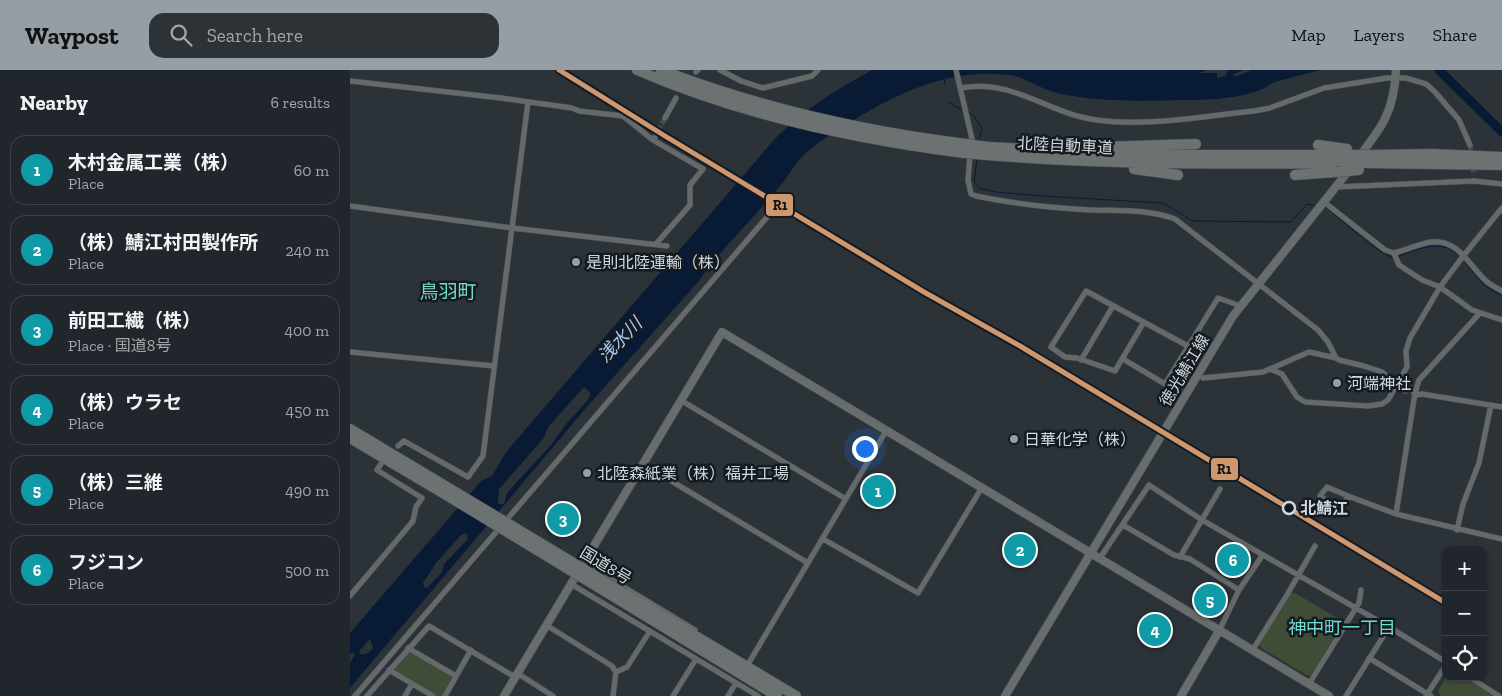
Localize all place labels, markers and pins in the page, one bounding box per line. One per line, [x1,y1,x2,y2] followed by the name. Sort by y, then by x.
[586,253,730,272] place label: 是則北陸運輸（株）
[570,256,582,268] marker: 是則北陸運輸（株）
[1347,374,1411,393] place label: 河端神社
[1331,377,1343,389] marker: 河端神社
[1024,430,1136,449] place label: 日華化学（株）
[1008,433,1020,445] marker: 日華化学（株）
[597,464,789,483] place label: 北陸森紙業（株）福井工場
[581,467,593,479] marker: 北陸森紙業（株）福井工場
[862,472,894,510] pin: 1
[1300,499,1348,518] place label: 北鯖江
[547,500,579,538] pin: 3
[1282,501,1296,515] marker: 北鯖江
[1004,531,1036,569] pin: 2
[1217,541,1249,579] pin: 6
[1194,581,1226,619] pin: 5
[1139,611,1171,649] pin: 4

